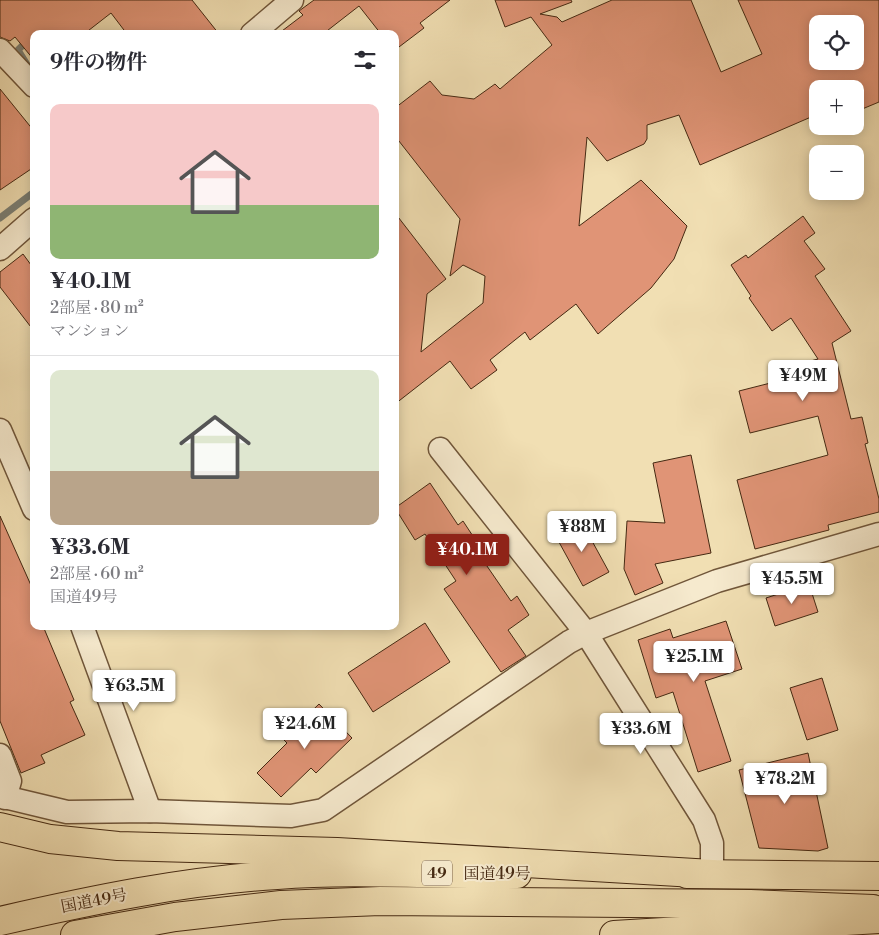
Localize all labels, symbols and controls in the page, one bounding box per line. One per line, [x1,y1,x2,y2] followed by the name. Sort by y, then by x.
[809,15,864,200] map controls
[809,15,864,70] button: locate
[351,46,379,74] icon: filters
[50,50,147,76] text: 9件の物件
[809,80,864,135] button: +
[170,137,260,227] icon: home
[809,145,864,200] button: −
[50,269,131,295] text: ¥40.1M
[50,298,144,318] text: 2部屋 · 80 m²
[50,321,129,341] text: マンション
[773,360,833,402] pin: ¥49M
[779,366,827,386] text: ¥49M
[170,402,260,492] icon: home
[552,510,612,553] pin: ¥88M
[558,517,606,537] text: ¥88M
[426,534,508,576] pin: ¥40.1M
[50,535,130,561] text: ¥33.6M
[436,540,498,560] text: ¥40.1M
[751,562,833,605] pin: ¥45.5M
[50,564,144,584] text: 2部屋 · 60 m²
[761,569,823,589] text: ¥45.5M
[50,587,117,607] text: 国道49号
[653,640,735,683] pin: ¥25.1M
[664,647,724,667] text: ¥25.1M
[93,670,175,712] pin: ¥63.5M
[103,676,165,696] text: ¥63.5M
[264,708,346,750] pin: ¥24.6M
[600,712,682,755] pin: ¥33.6M
[274,714,336,734] text: ¥24.6M
[611,719,671,739] text: ¥33.6M
[744,762,826,805] pin: ¥78.2M
[755,769,815,789] text: ¥78.2M
[422,860,452,886] road number: 49
[463,864,531,884] street label: 国道49号
[59,885,129,917] street label: 国道49号

